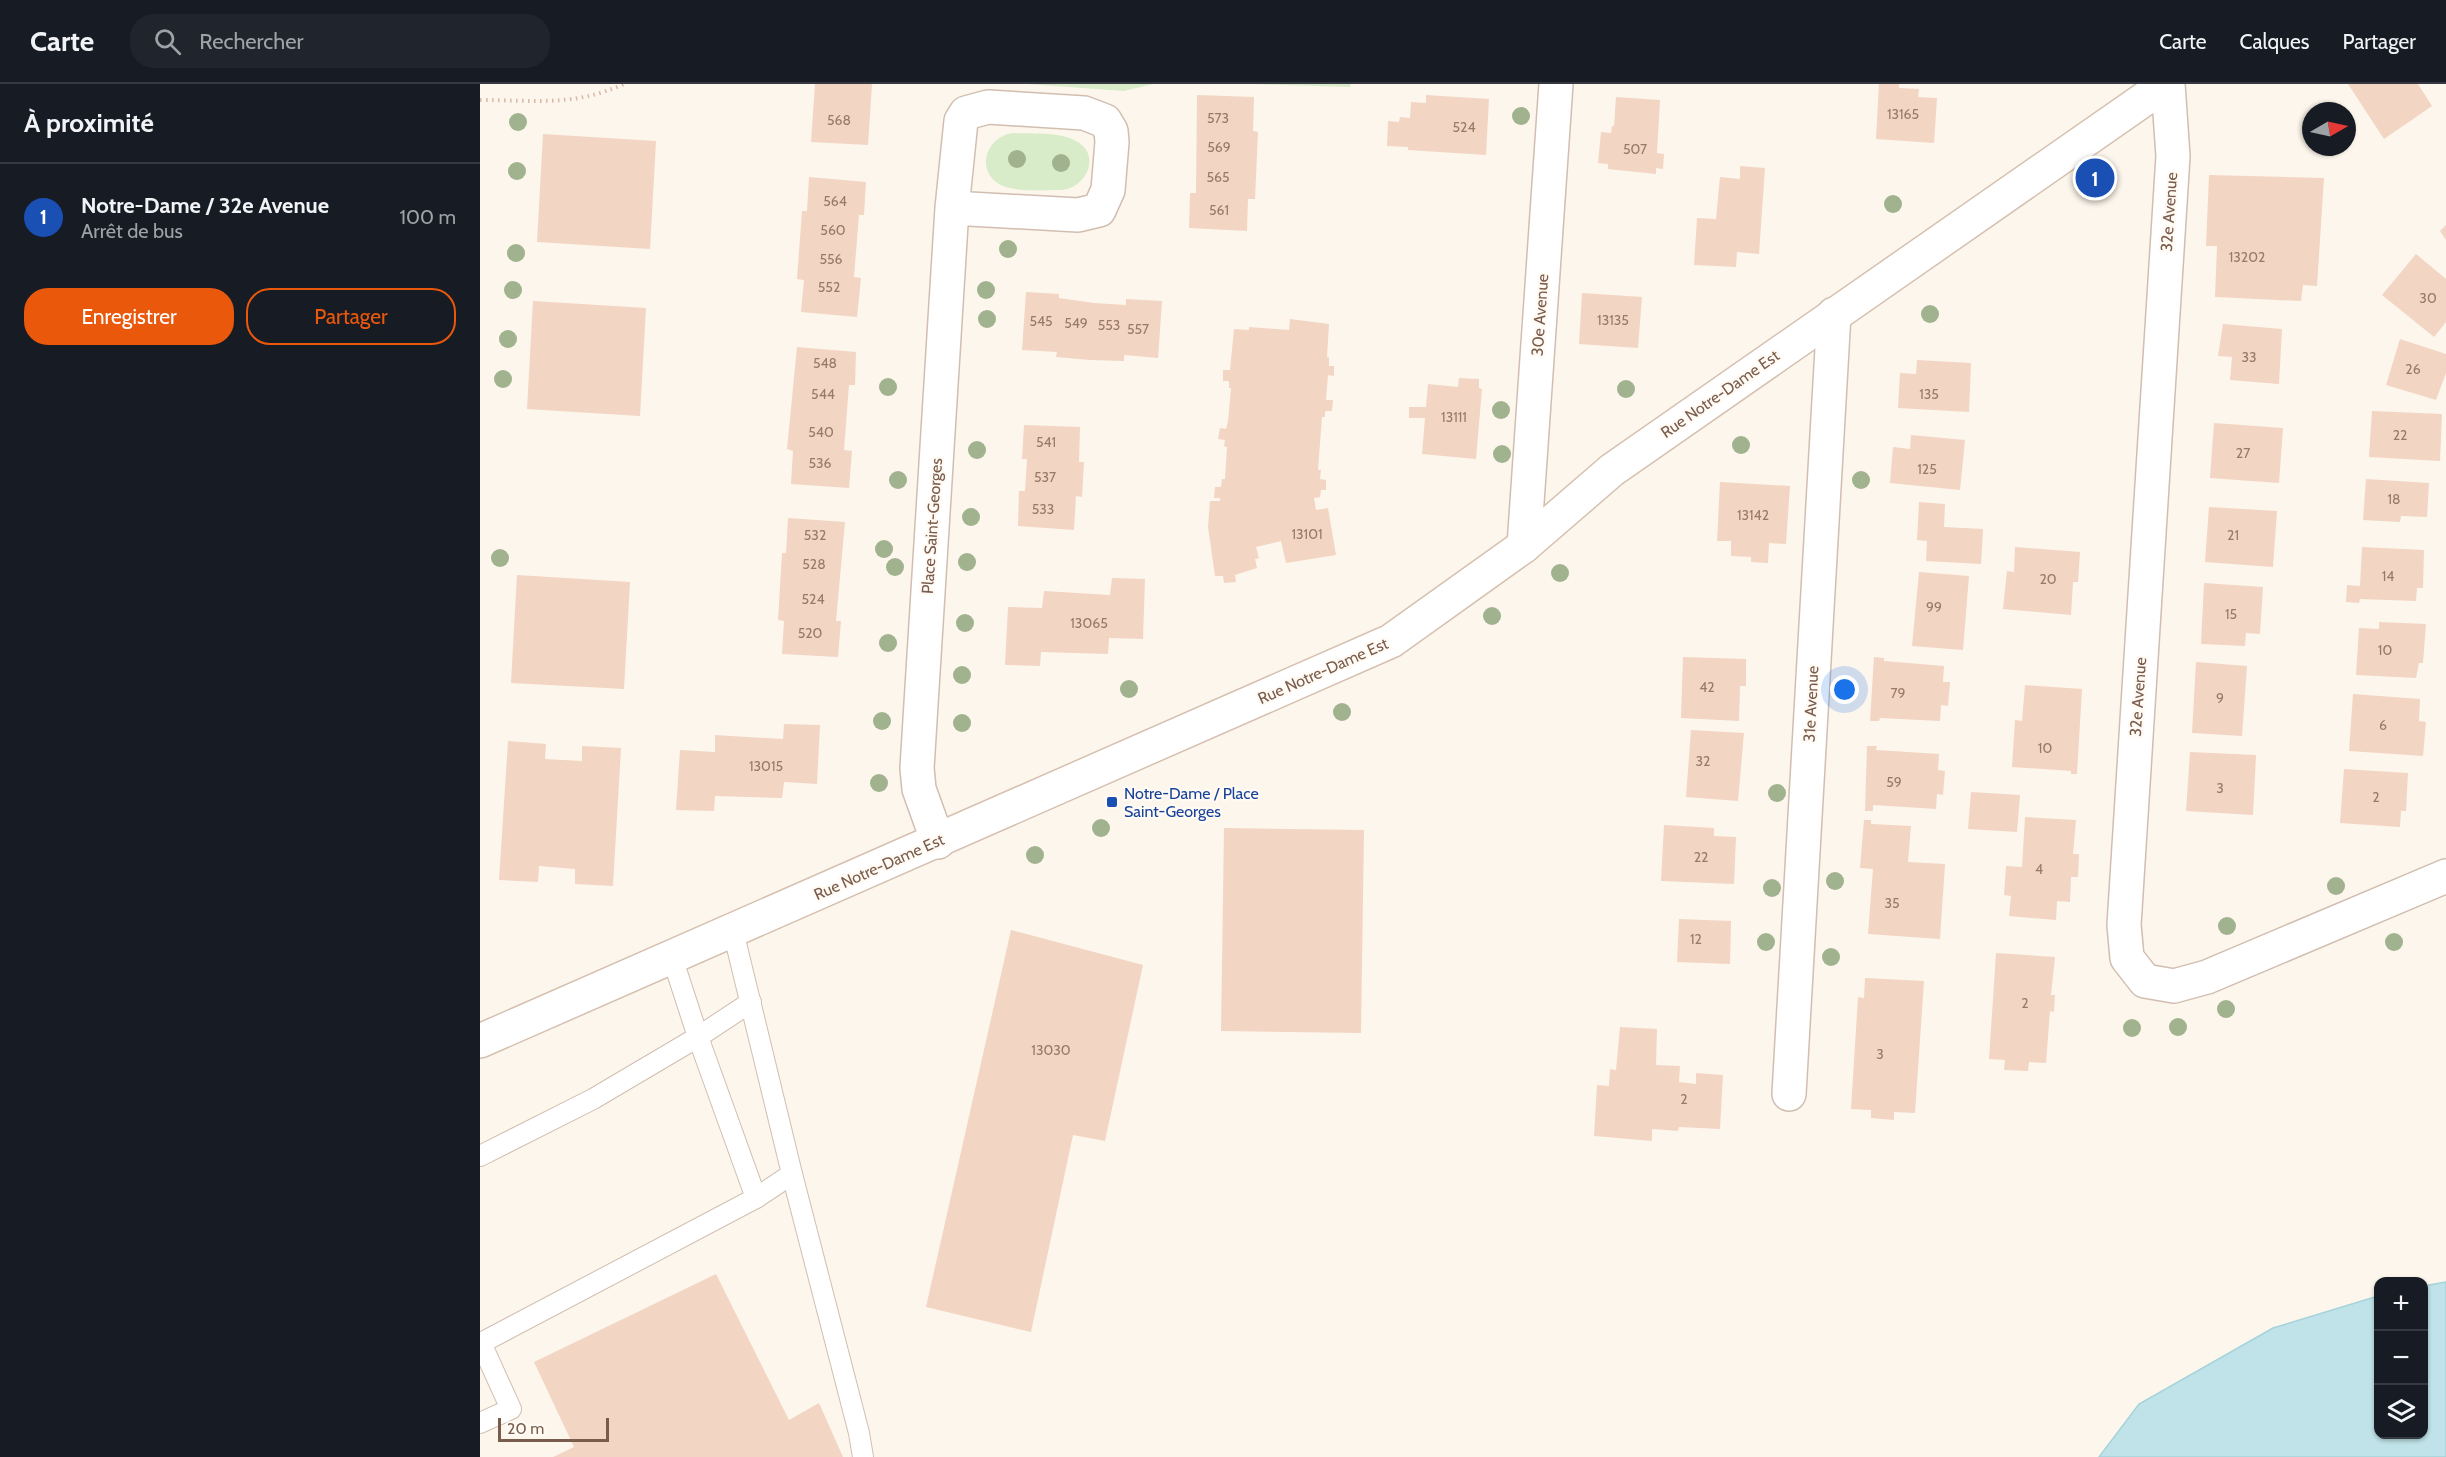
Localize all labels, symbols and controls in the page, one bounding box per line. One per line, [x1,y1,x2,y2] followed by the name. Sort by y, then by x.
[130,14,550,68] search box
[30,24,94,58] text: Carte
[151,25,184,58] icon: search
[199,28,303,55] text: Rechercher
[2159,29,2207,54] text: Carte
[2240,29,2310,54] text: Calques
[2343,29,2416,54] text: Partager
[2302,102,2356,156] north arrow
[1887,105,1919,123] house number: 13165
[24,107,154,139] text: À proximité
[1207,109,1229,127] house number: 573
[827,111,851,129] house number: 568
[1452,118,1476,136] house number: 524
[1207,138,1231,156] house number: 569
[1623,140,1647,158] house number: 507
[2076,156,2114,200] pin: 1
[1206,168,1230,186] house number: 565
[2157,172,2181,252] street label: 32e Avenue
[81,192,329,219] text: Notre-Dame / 32e Avenue
[823,192,847,210] house number: 564
[1209,201,1229,219] house number: 561
[40,205,47,229] text: 1
[400,205,456,229] text: 100 m
[81,219,183,243] text: Arrêt de bus
[820,221,846,239] house number: 560
[2229,248,2265,266] house number: 13202
[819,250,843,268] house number: 556
[1528,273,1552,357] street label: 30e Avenue
[818,278,840,296] house number: 552
[24,288,234,345] button: Enregistrer
[246,288,456,345] button: Partager
[2419,289,2437,307] house number: 30
[1597,311,1629,329] house number: 13135
[1029,312,1053,330] house number: 545
[1064,314,1088,332] house number: 549
[1098,316,1120,334] house number: 553
[1127,320,1149,338] house number: 557
[1657,346,1783,442] street label: Rue Notre-Dame Est
[2241,348,2257,366] house number: 33
[813,354,837,372] house number: 548
[2405,360,2421,378] house number: 26
[811,385,835,403] house number: 544
[1919,385,1939,403] house number: 135
[1441,408,1467,426] house number: 13111
[808,423,834,441] house number: 540
[2393,426,2407,444] house number: 22
[1036,433,1056,451] house number: 541
[2236,444,2250,462] house number: 27
[808,454,832,472] house number: 536
[918,457,946,595] street label: Place Saint-Georges
[1917,460,1937,478] house number: 125
[1034,468,1056,486] house number: 537
[2387,490,2401,508] house number: 18
[1032,500,1054,518] house number: 533
[1737,506,1769,524] house number: 13142
[1291,525,1323,543] house number: 13101
[804,526,826,544] house number: 532
[2227,526,2239,544] house number: 21
[802,555,826,573] house number: 528
[2382,567,2394,585] house number: 14
[2039,570,2057,588] house number: 20
[801,590,825,608] house number: 524
[1926,598,1942,616] house number: 99
[2225,605,2237,623] house number: 15
[1070,614,1108,632] house number: 13065
[798,624,823,642] house number: 520
[1255,634,1392,708] street label: Rue Notre-Dame Est
[2378,641,2392,659] house number: 10
[2126,657,2150,737] street label: 32e Avenue
[1800,665,1822,743] street label: 31e Avenue
[1830,675,1859,704] your location
[1699,678,1715,696] house number: 42
[1891,684,1906,702] house number: 79
[2216,689,2224,707] house number: 9
[2379,716,2387,734] house number: 6
[2038,739,2052,757] house number: 10
[1696,752,1710,770] house number: 32
[749,757,783,775] house number: 13015
[1886,773,1902,791] house number: 59
[2216,779,2224,797] house number: 3
[1124,784,1259,821] place label: Notre-Dame / Place Saint-Georges
[2372,788,2380,806] house number: 2
[1105,795,1119,809] marker: Notre-Dame / Place Saint-Georges
[811,830,948,904] street label: Rue Notre-Dame Est
[1694,848,1708,866] house number: 22
[2035,860,2043,878] house number: 4
[1884,894,1900,912] house number: 35
[1690,930,1702,948] house number: 12
[2021,994,2029,1012] house number: 2
[1031,1041,1071,1059] house number: 13030
[1876,1045,1884,1063] house number: 3
[1680,1090,1688,1108] house number: 2
[2374,1277,2428,1439] map controls
[2374,1277,2428,1331] button: +
[2374,1331,2428,1385] button: −
[2374,1385,2428,1439] button: layers
[498,1415,609,1442] scale bar
[507,1419,544,1438] text: 20 m

